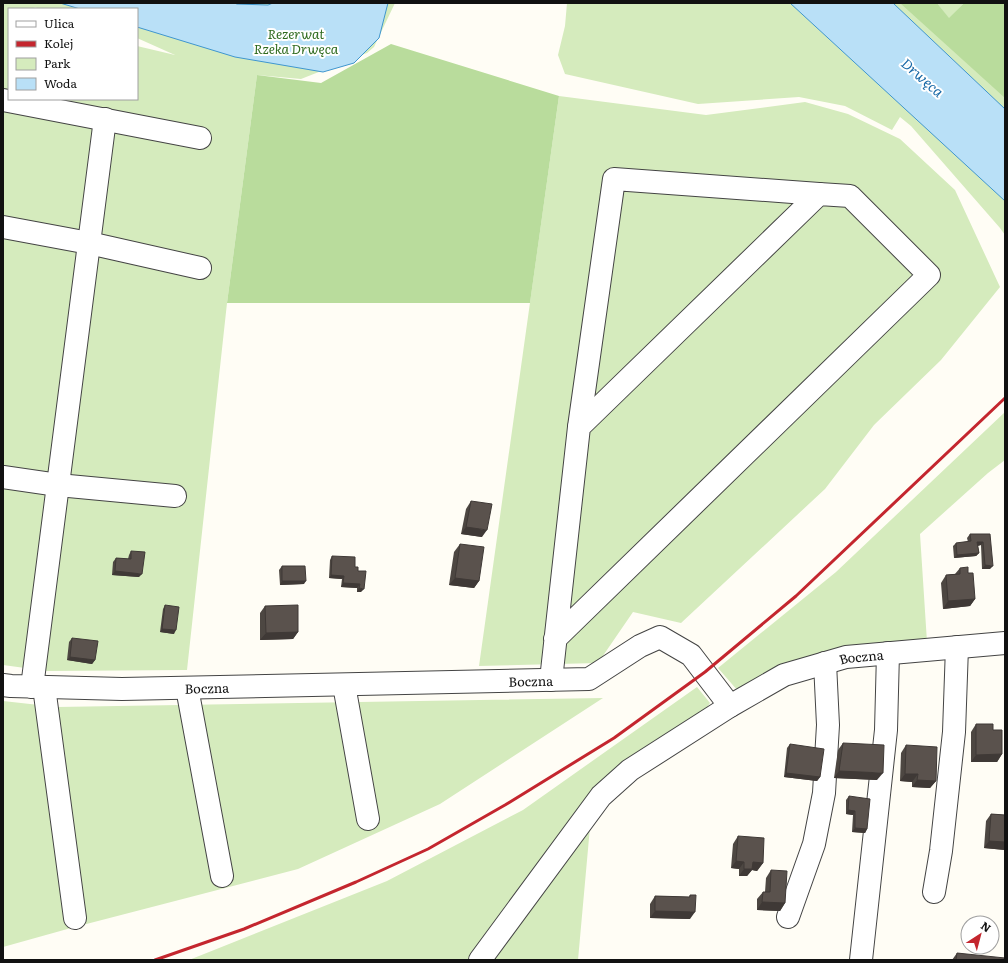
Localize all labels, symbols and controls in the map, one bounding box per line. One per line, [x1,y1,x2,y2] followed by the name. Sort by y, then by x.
[8,8,138,100] legend
[44,14,75,32] text: Ulica
[254,24,339,58] park label: Rezerwat Rzeka Drwęca
[44,34,74,52] text: Kolej
[897,53,949,101] water label: Drwęca
[44,54,71,72] text: Park
[44,74,77,92] text: Woda
[837,644,884,668] street label: Boczna
[508,670,553,690] street label: Boczna
[184,677,229,697] street label: Boczna
[960,915,1000,955] north arrow
[978,917,995,935] text: N

